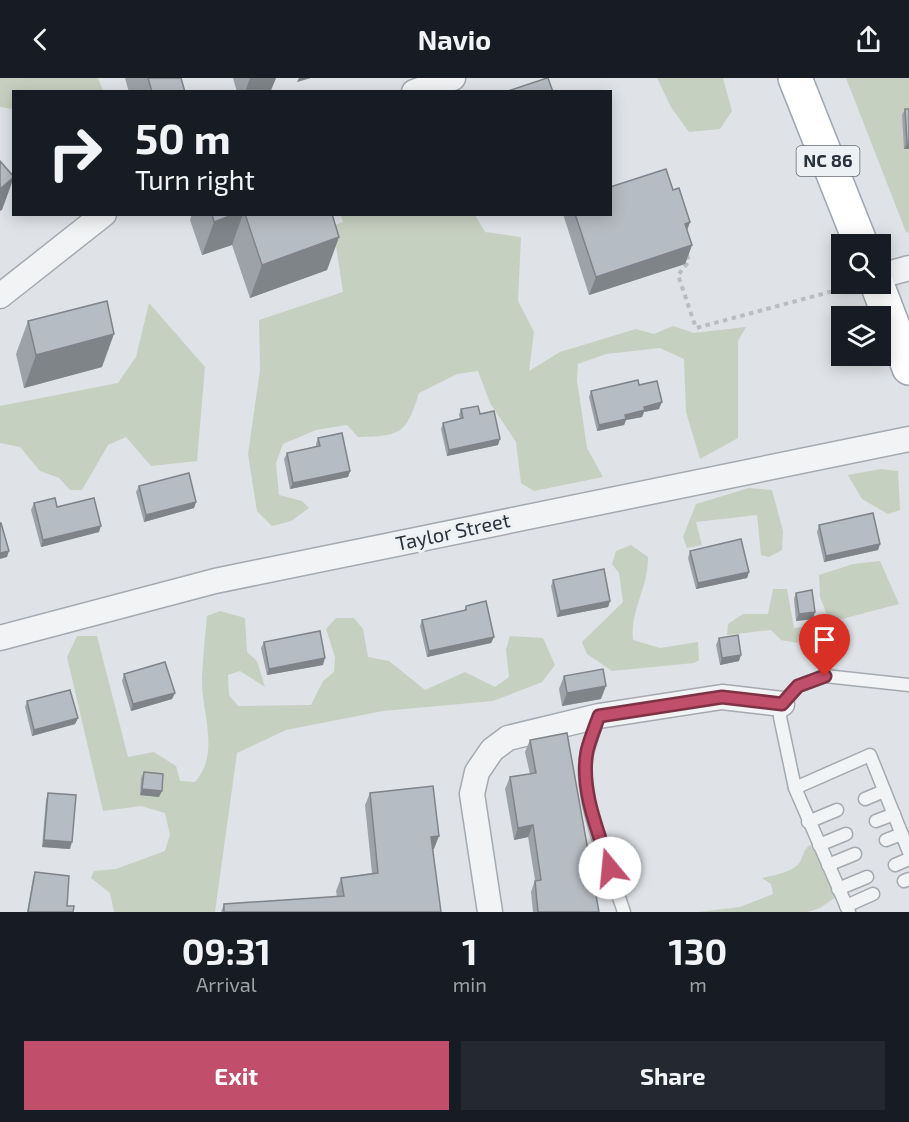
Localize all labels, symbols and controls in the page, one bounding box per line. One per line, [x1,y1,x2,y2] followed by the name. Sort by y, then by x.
[24,23,57,56] icon: back
[418,23,491,55] text: Navio
[852,23,885,56] icon: share
[135,112,231,162] text: 50 m
[36,114,114,192] icon: right
[796,146,860,176] road number: NC 86
[135,163,255,195] text: Turn right
[831,234,891,366] map controls
[831,234,891,294] button: search
[831,306,891,366] button: layers
[393,507,513,555] street label: Taylor Street
[799,614,850,676] pin
[808,623,841,656] icon: arrive
[578,836,642,900] position arrow
[182,929,271,972] text: 09:31
[462,929,478,972] text: 1
[669,929,727,972] text: 130
[196,972,257,996] text: Arrival
[453,972,487,996] text: min
[689,972,707,996] text: m
[24,1041,449,1110] button: Exit
[461,1041,885,1110] button: Share

